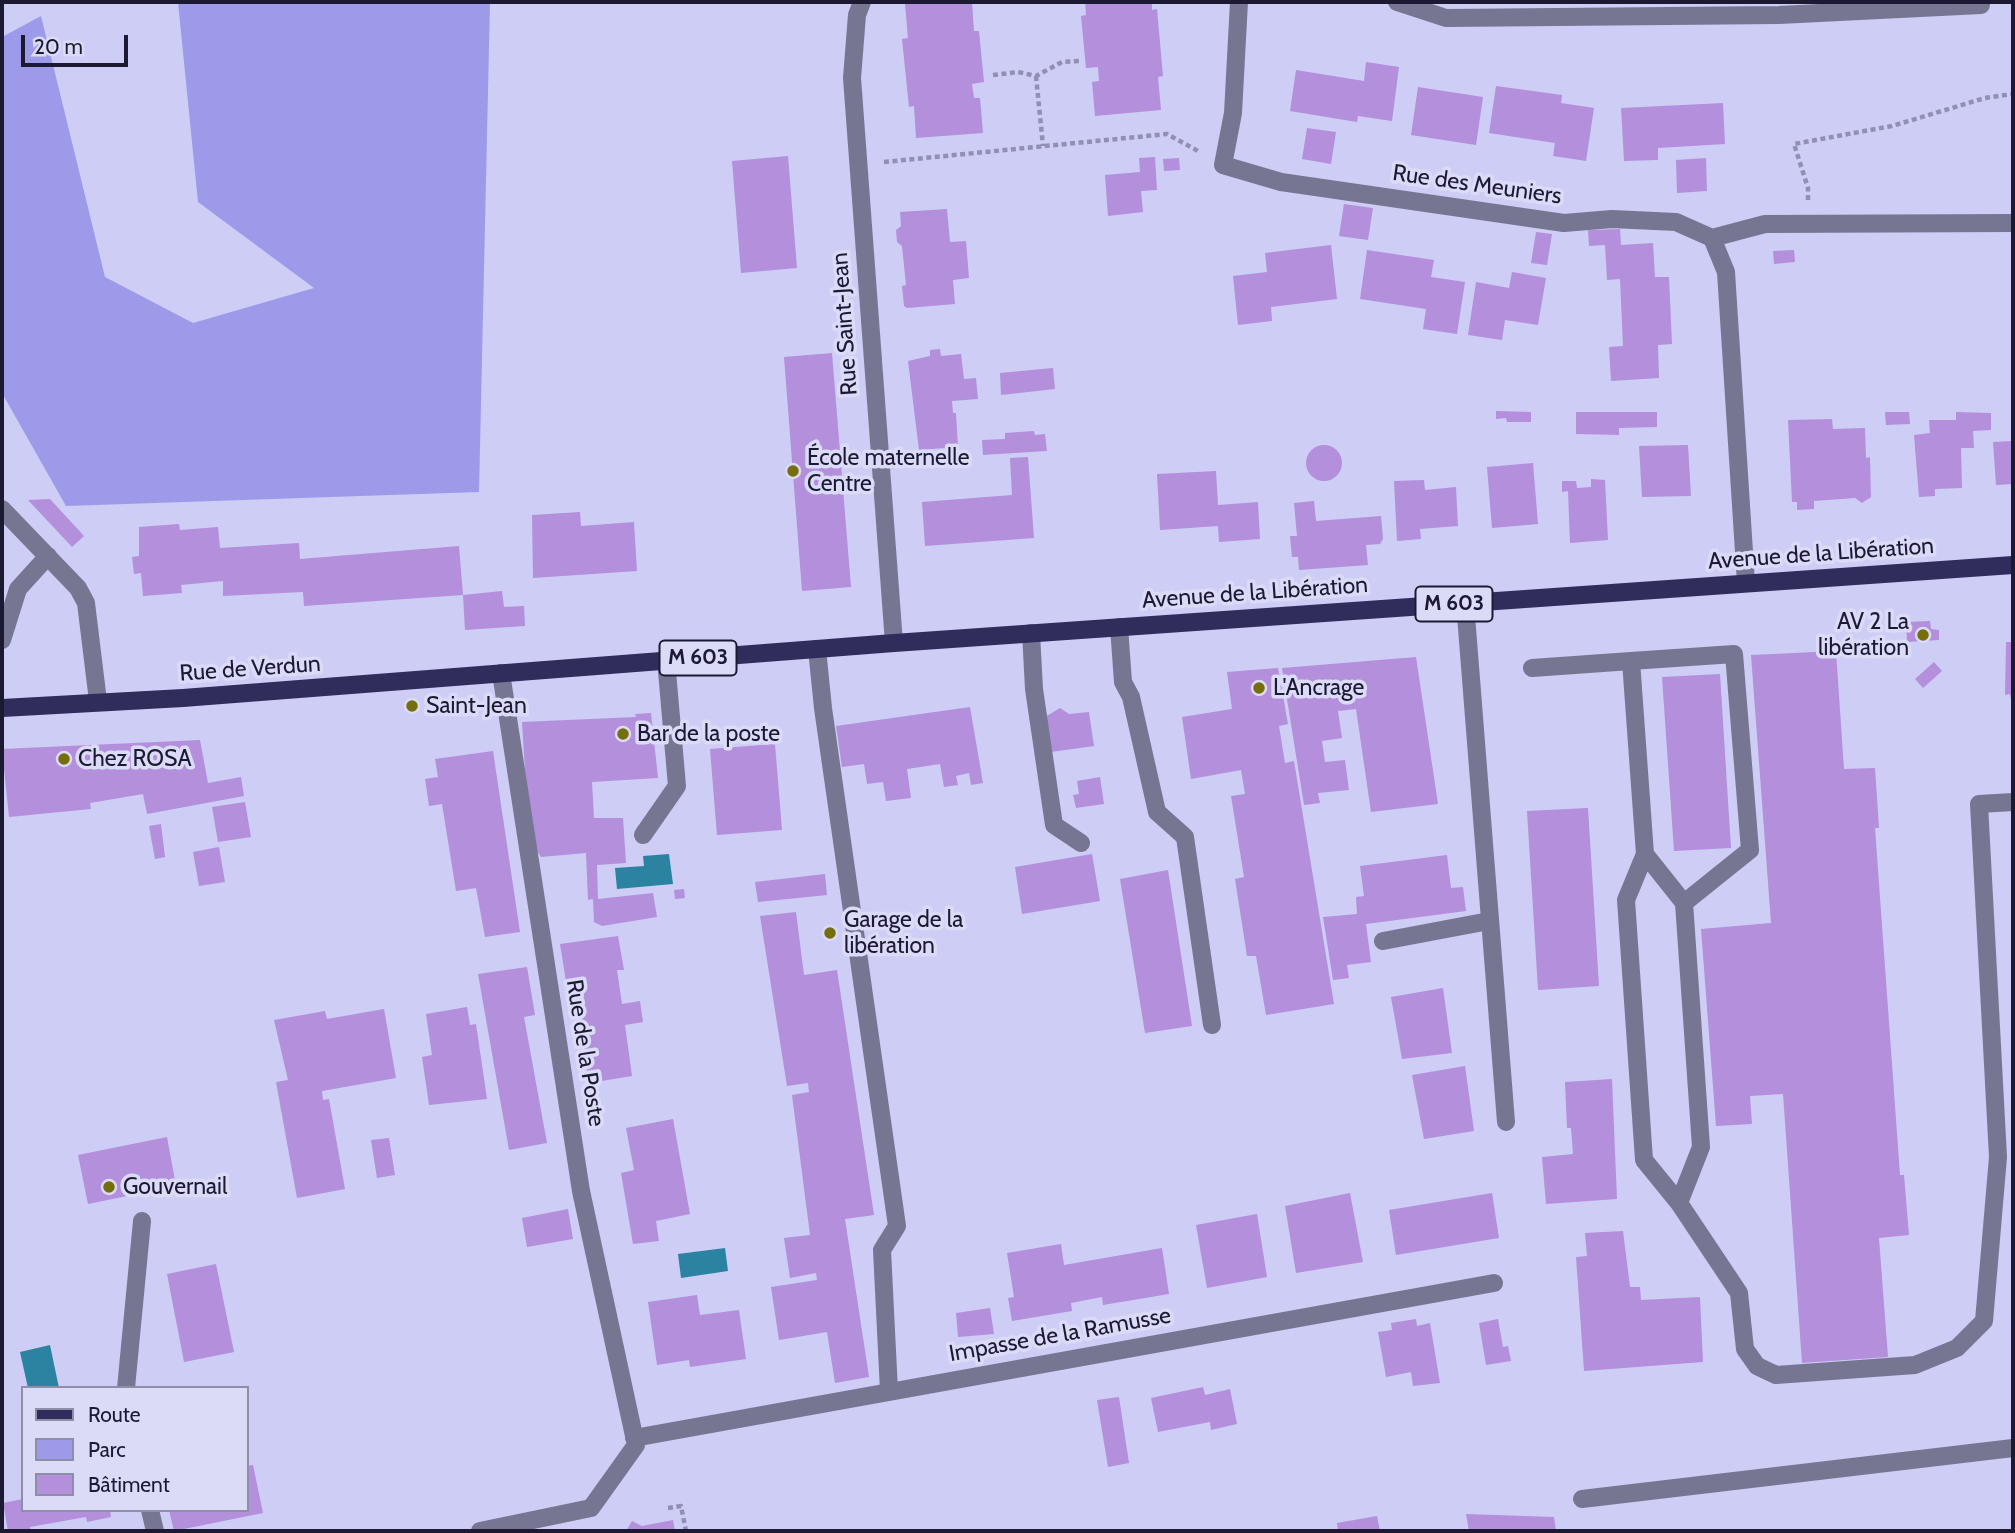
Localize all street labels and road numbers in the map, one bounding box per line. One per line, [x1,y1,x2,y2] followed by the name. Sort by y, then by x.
[1391,159,1563,211] street label: Rue des Meuniers
[826,252,864,396] street label: Rue Saint-Jean
[1707,532,1935,576] street label: Avenue de la Libération
[1141,571,1369,615] street label: Avenue de la Libération
[1416,586,1492,622] road number: M 603
[660,640,736,676] road number: M 603
[179,650,321,688] street label: Rue de Verdun
[560,978,610,1128] street label: Rue de la Poste
[947,1302,1173,1368] street label: Impasse de la Ramusse

